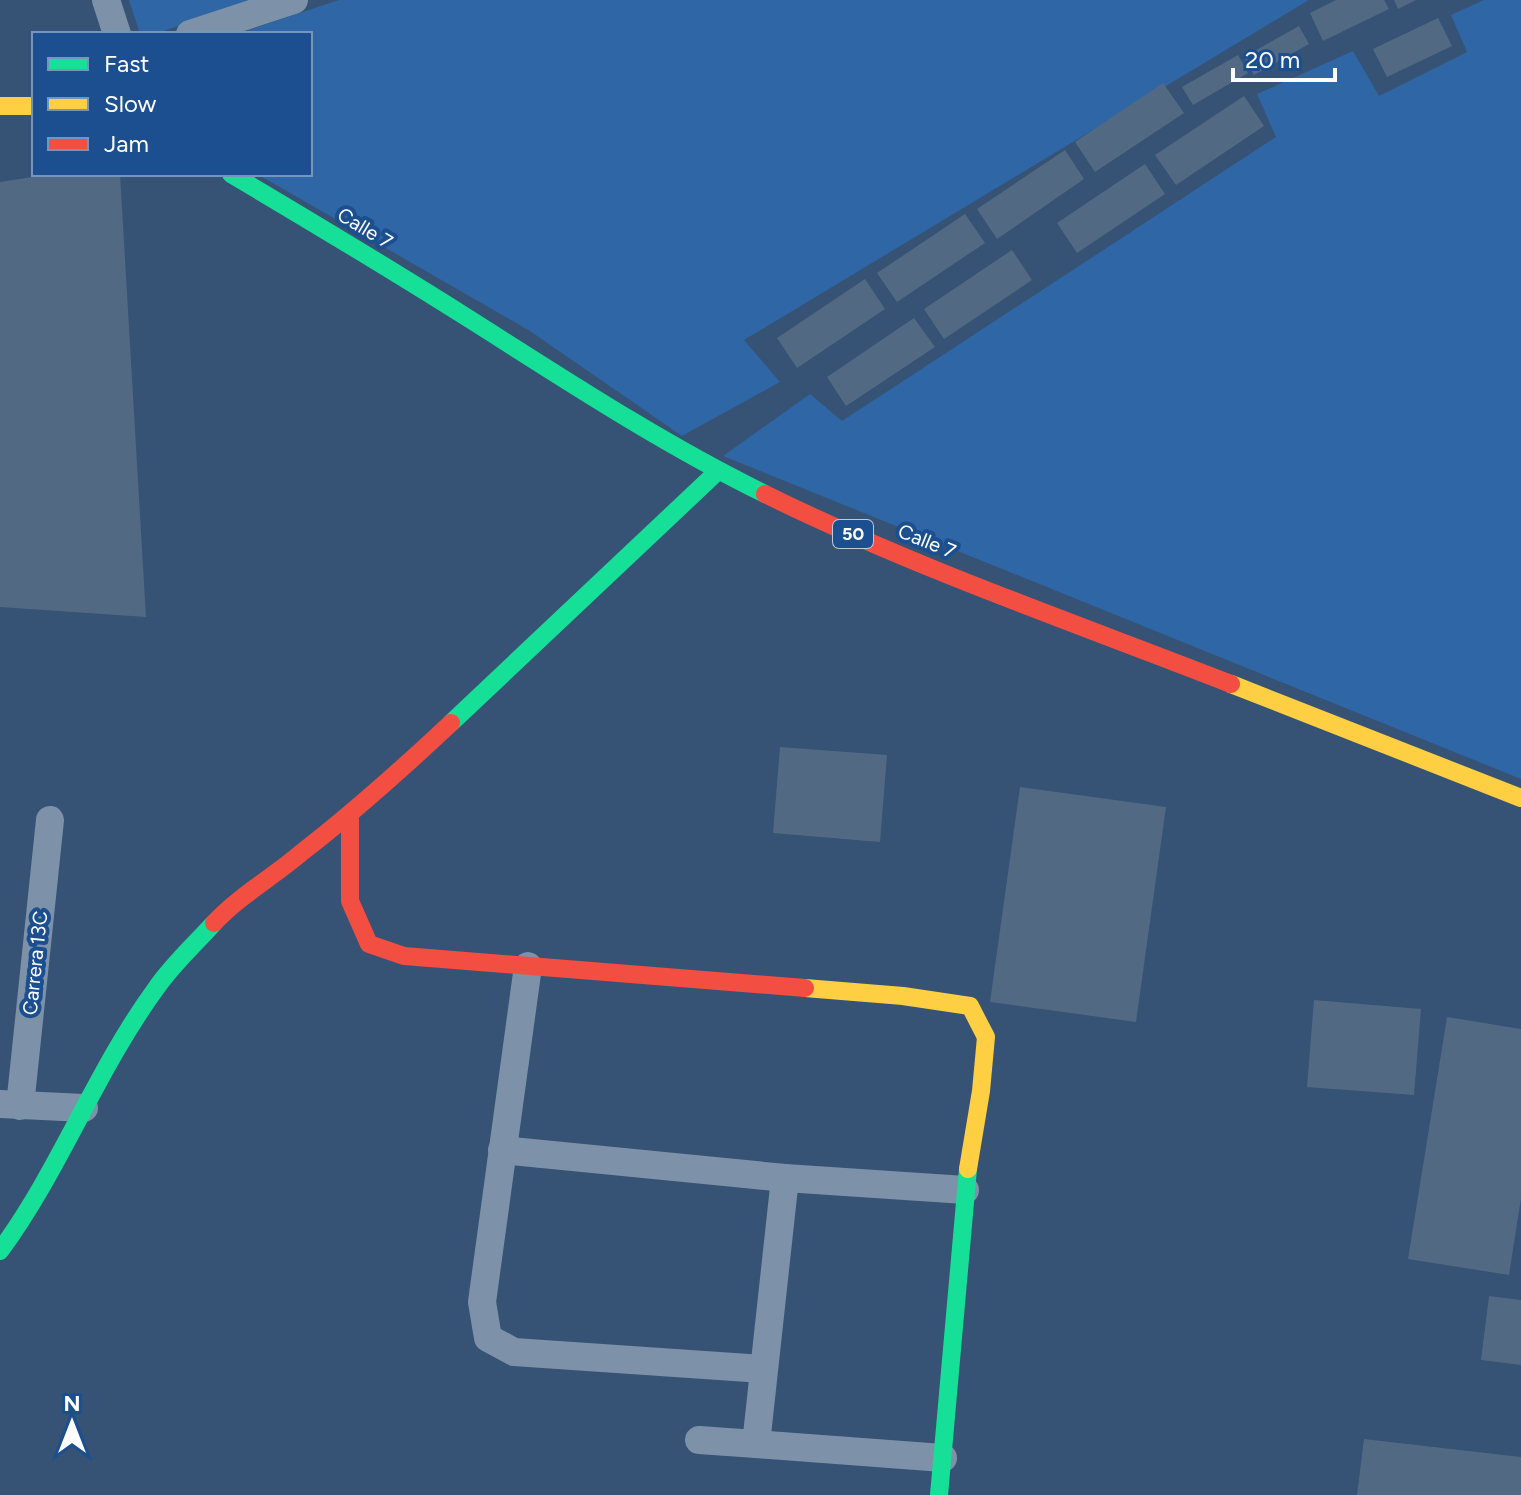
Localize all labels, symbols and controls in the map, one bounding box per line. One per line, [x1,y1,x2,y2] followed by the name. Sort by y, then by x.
[32,32,312,176] legend
[1233,32,1335,82] scale bar
[1245,45,1300,74] text: 20 m
[104,49,149,78] text: Fast
[104,89,157,118] text: Slow
[104,129,149,158] text: Jam
[333,202,397,254] street label: Calle 7
[895,519,960,563] street label: Calle 7
[833,520,873,548] road number: 50
[18,910,52,1016] street label: Carrera 13C
[32,1383,112,1463] north arrow
[63,1390,81,1417] text: N

